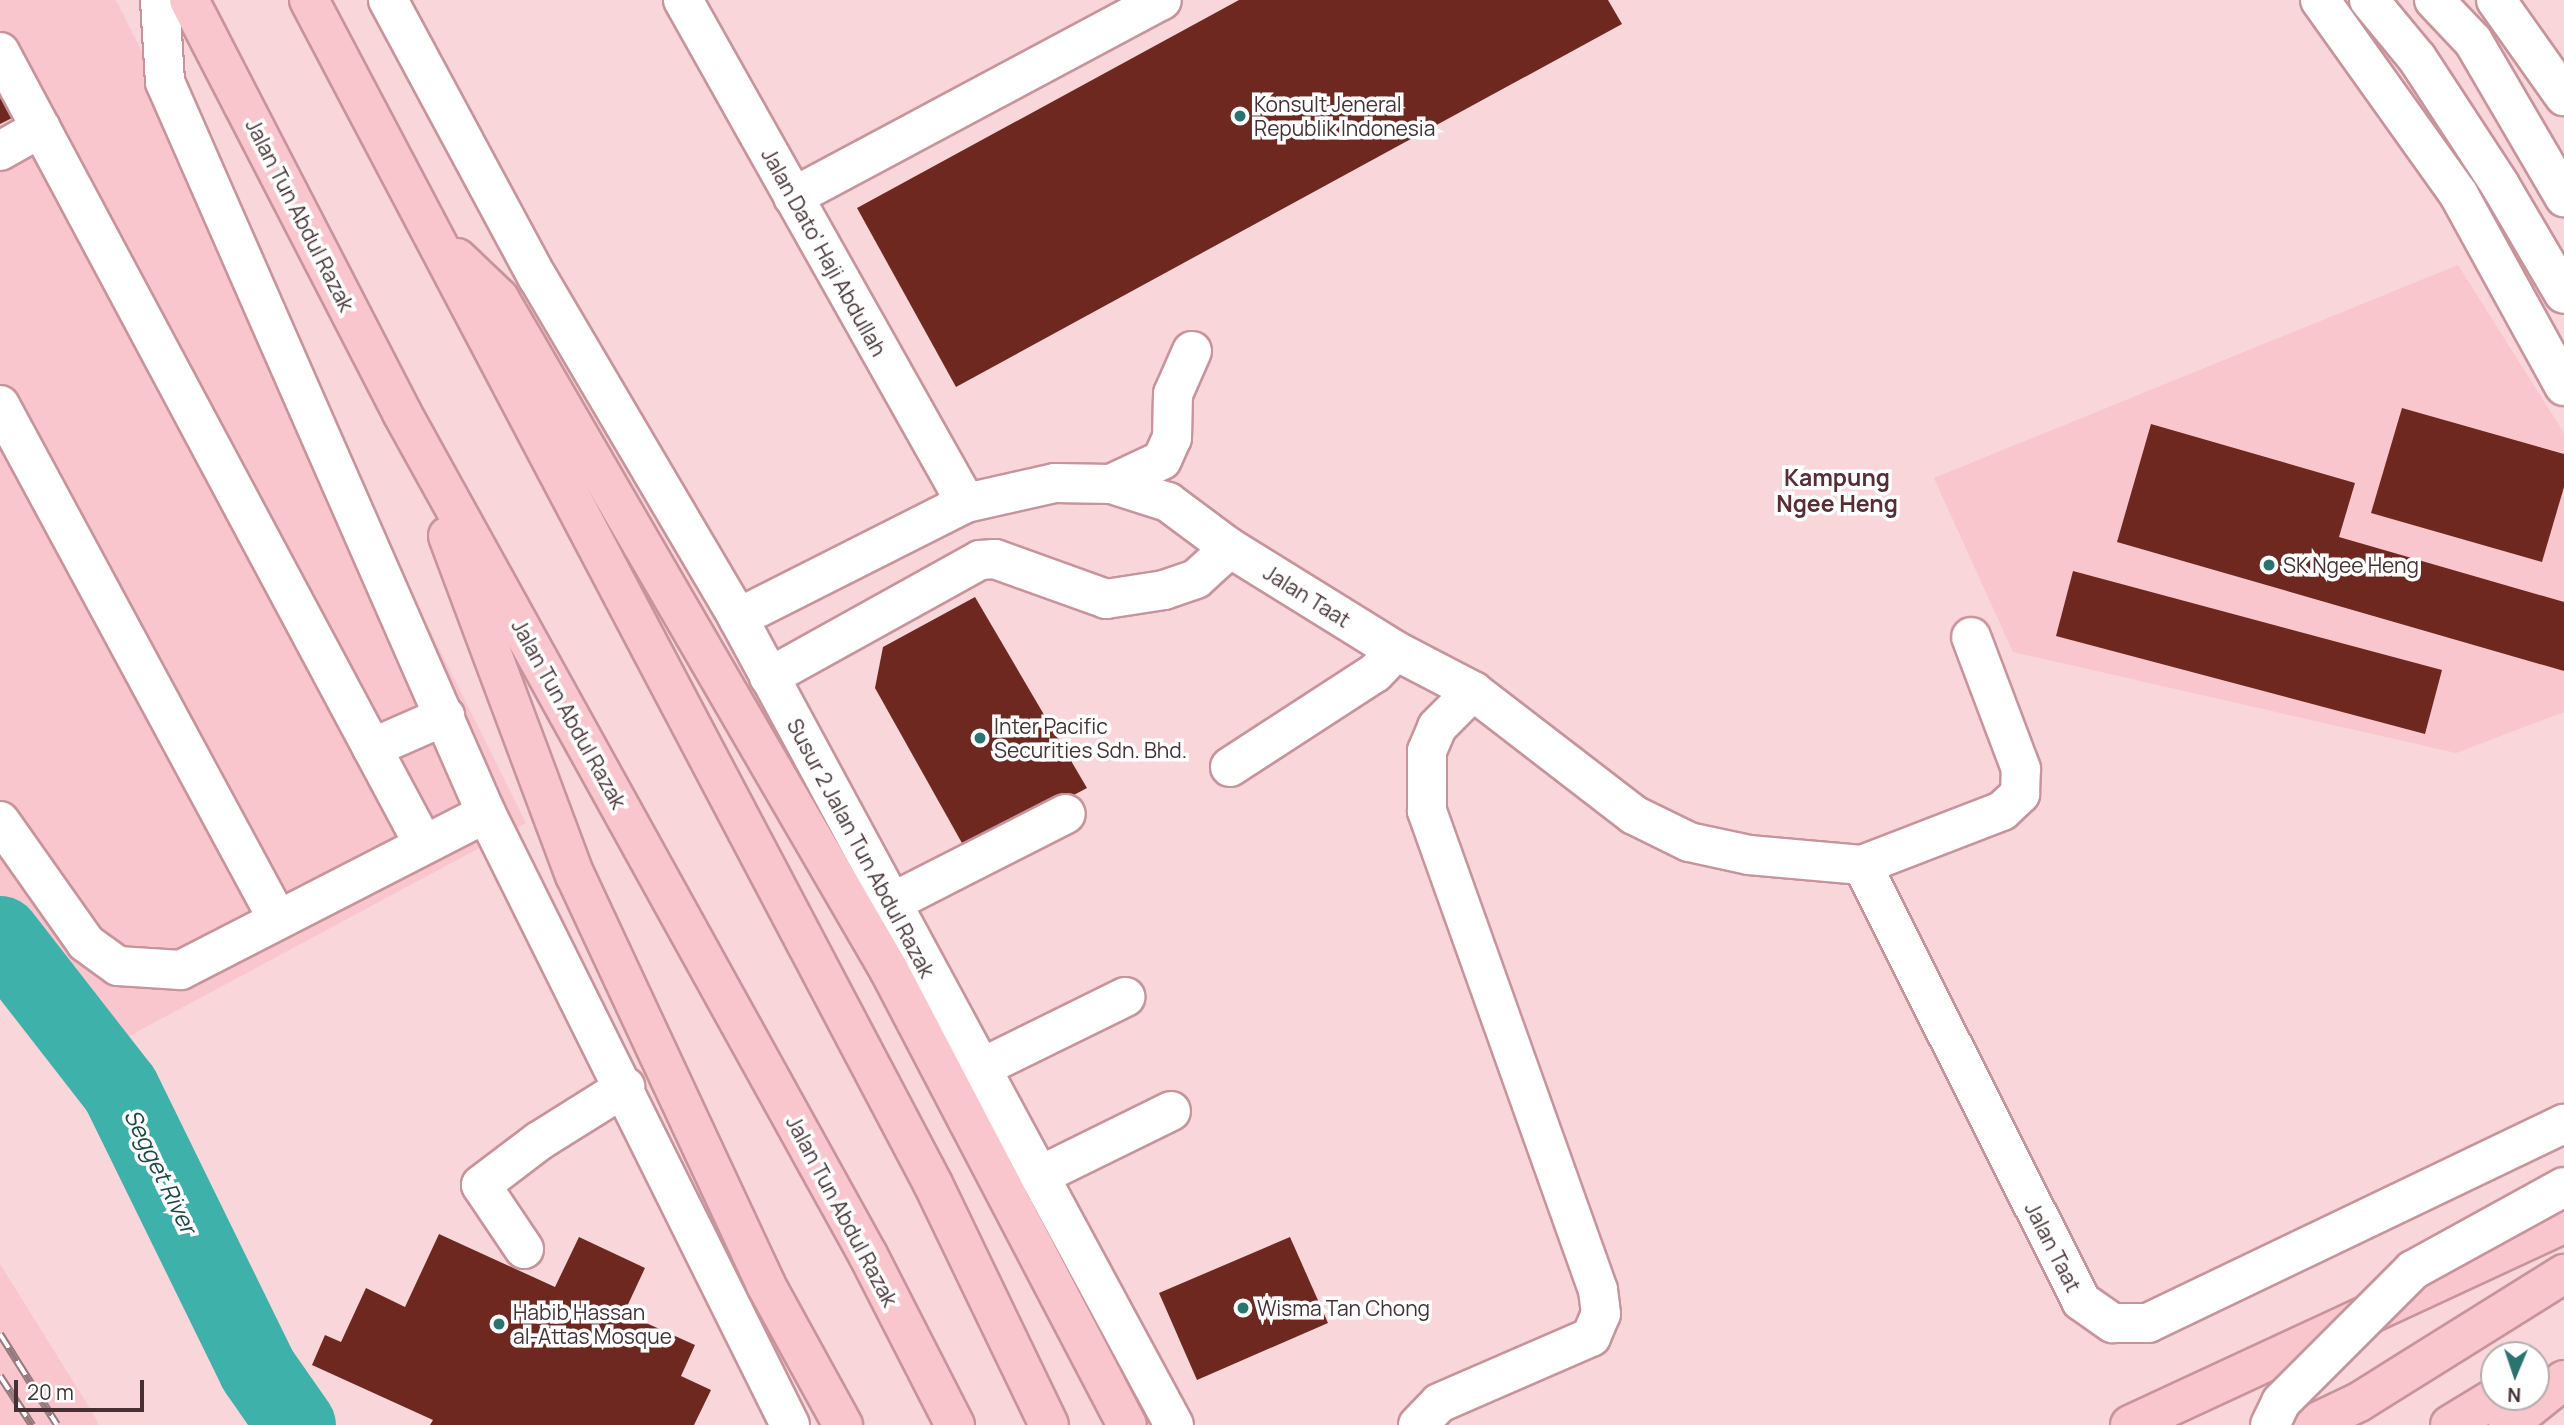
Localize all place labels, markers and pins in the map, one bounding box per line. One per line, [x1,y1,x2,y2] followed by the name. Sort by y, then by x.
[1254,91,1435,141] place label: Konsult Jeneral Republik Indonesia
[1232,108,1248,124] marker: Konsult Jeneral Republik Indonesia
[2283,552,2419,578] place label: SK Ngee Heng
[2261,557,2277,573] marker: SK Ngee Heng
[994,713,1187,763] place label: Inter Pacific Securities Sdn. Bhd.
[972,730,988,746] marker: Inter Pacific Securities Sdn. Bhd.
[1257,1295,1430,1321] place label: Wisma Tan Chong
[513,1299,672,1349] place label: Habib Hassan al-Attas Mosque
[1235,1300,1251,1316] marker: Wisma Tan Chong
[491,1316,507,1332] marker: Habib Hassan al-Attas Mosque

